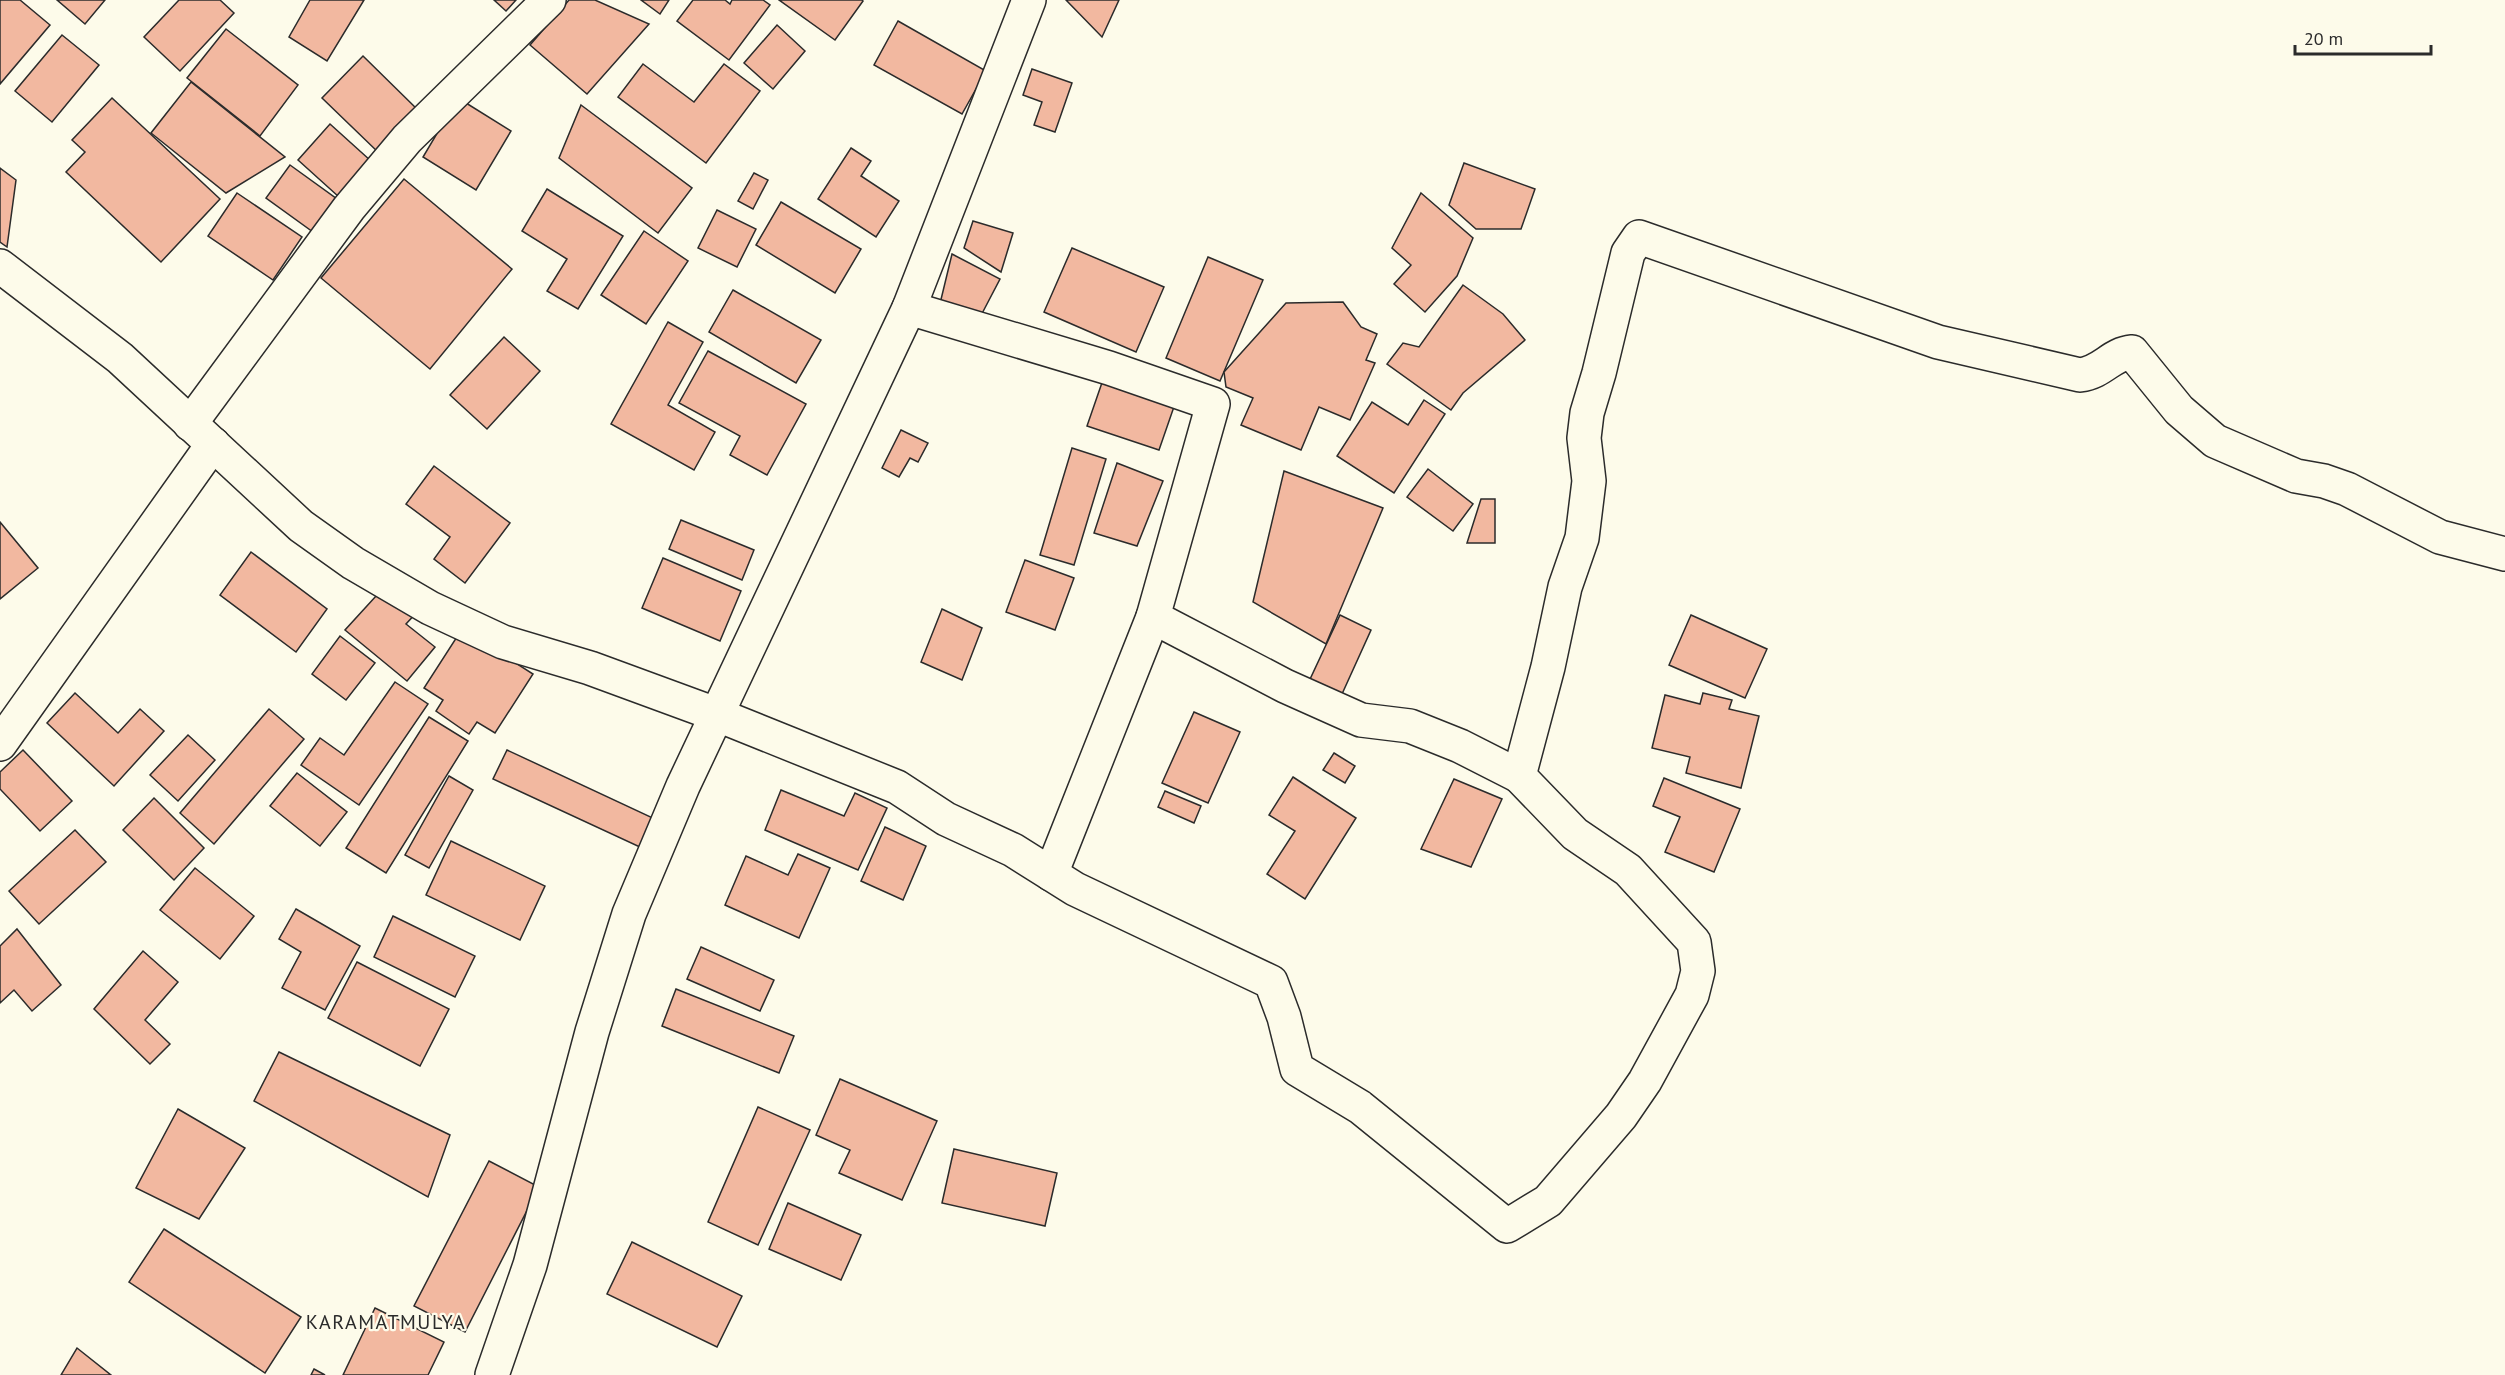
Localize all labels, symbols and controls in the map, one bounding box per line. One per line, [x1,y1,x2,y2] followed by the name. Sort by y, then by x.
[2295,18,2432,56] scale bar
[2304,27,2343,50] text: 20 m
[306,1309,466,1335] district label: KARAMATMULYA

